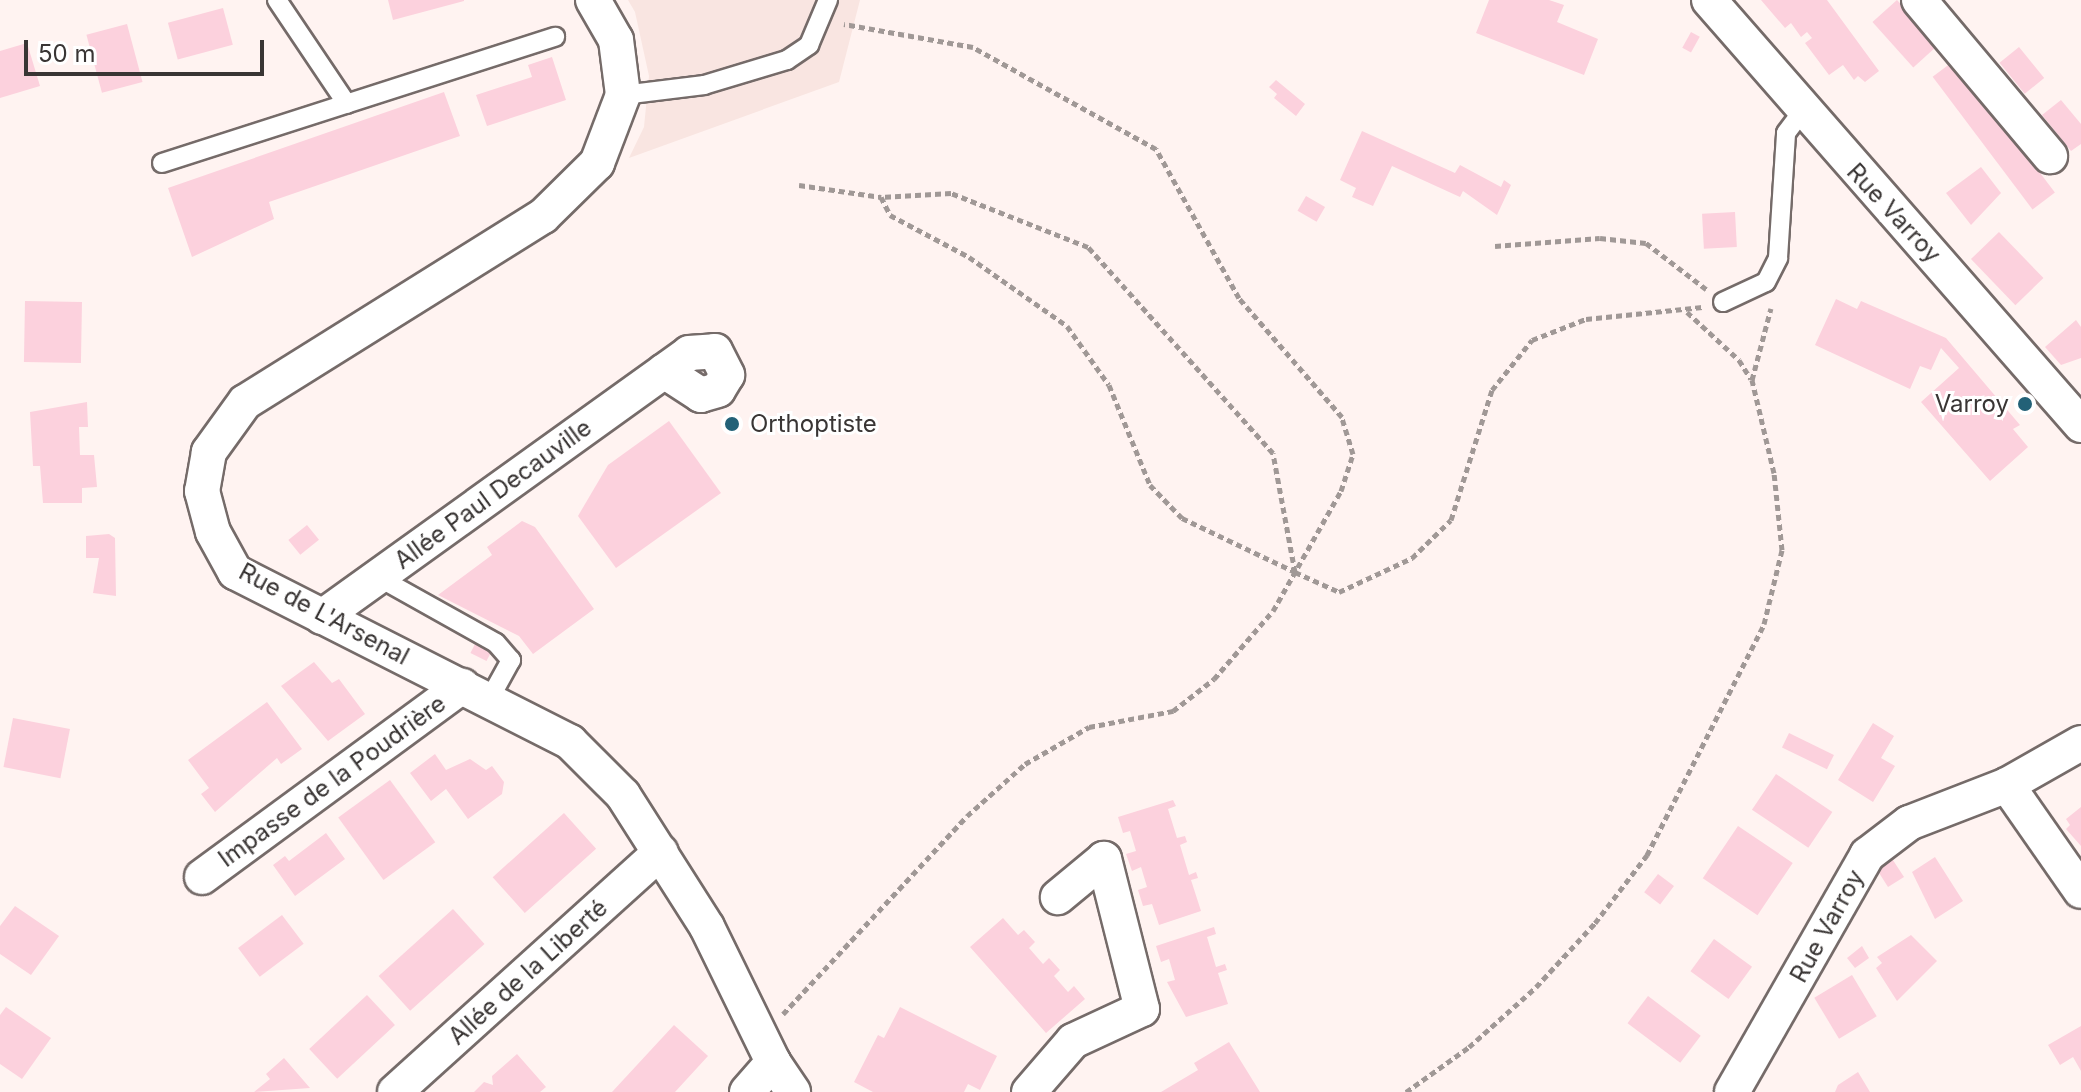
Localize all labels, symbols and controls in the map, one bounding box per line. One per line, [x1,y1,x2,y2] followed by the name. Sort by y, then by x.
[28,24,268,74] scale bar
[38,39,96,68] text: 50 m
[1841,158,1947,268] street label: Rue Varroy
[1935,390,2009,418] place label: Varroy
[2016,395,2034,413] marker: Varroy
[750,410,877,438] place label: Orthoptiste
[389,413,597,575] street label: Allée Paul Decauville
[721,413,743,435] marker: Orthoptiste
[234,557,414,671] street label: Rue de L'Arsenal
[213,689,451,873] street label: Impasse de la Poudrière
[1784,865,1870,987] street label: Rue Varroy
[443,893,613,1051] street label: Allée de la Liberté

